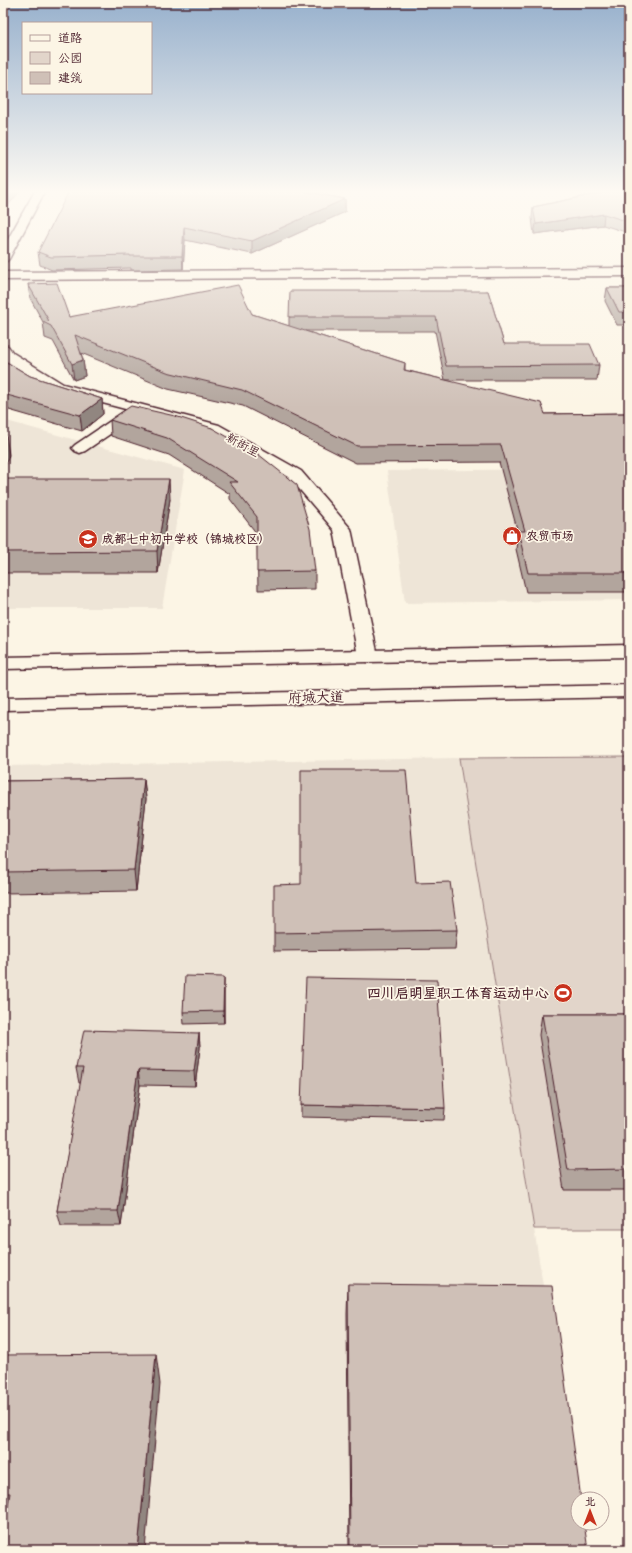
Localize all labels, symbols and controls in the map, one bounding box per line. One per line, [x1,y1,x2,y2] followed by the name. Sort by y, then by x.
[22,22,152,94] legend
[58,27,82,49] text: 道路
[58,47,82,69] text: 公园
[58,67,82,89] text: 建筑
[222,427,264,463] street label: 新街里
[501,525,523,547] shop icon: 农贸市场
[526,525,574,547] place label: 农贸市场
[77,528,99,550] school or university icon: 成都七中初中学校（锦城校区）
[102,528,270,550] place label: 成都七中初中学校（锦城校区）
[288,685,344,710] street label: 府城大道
[367,981,549,1006] place label: 四川启明星职工体育运动中心
[552,982,574,1004] sports icon: 四川启明星职工体育运动中心
[570,1491,610,1531] north arrow
[585,1492,596,1511] text: 北

